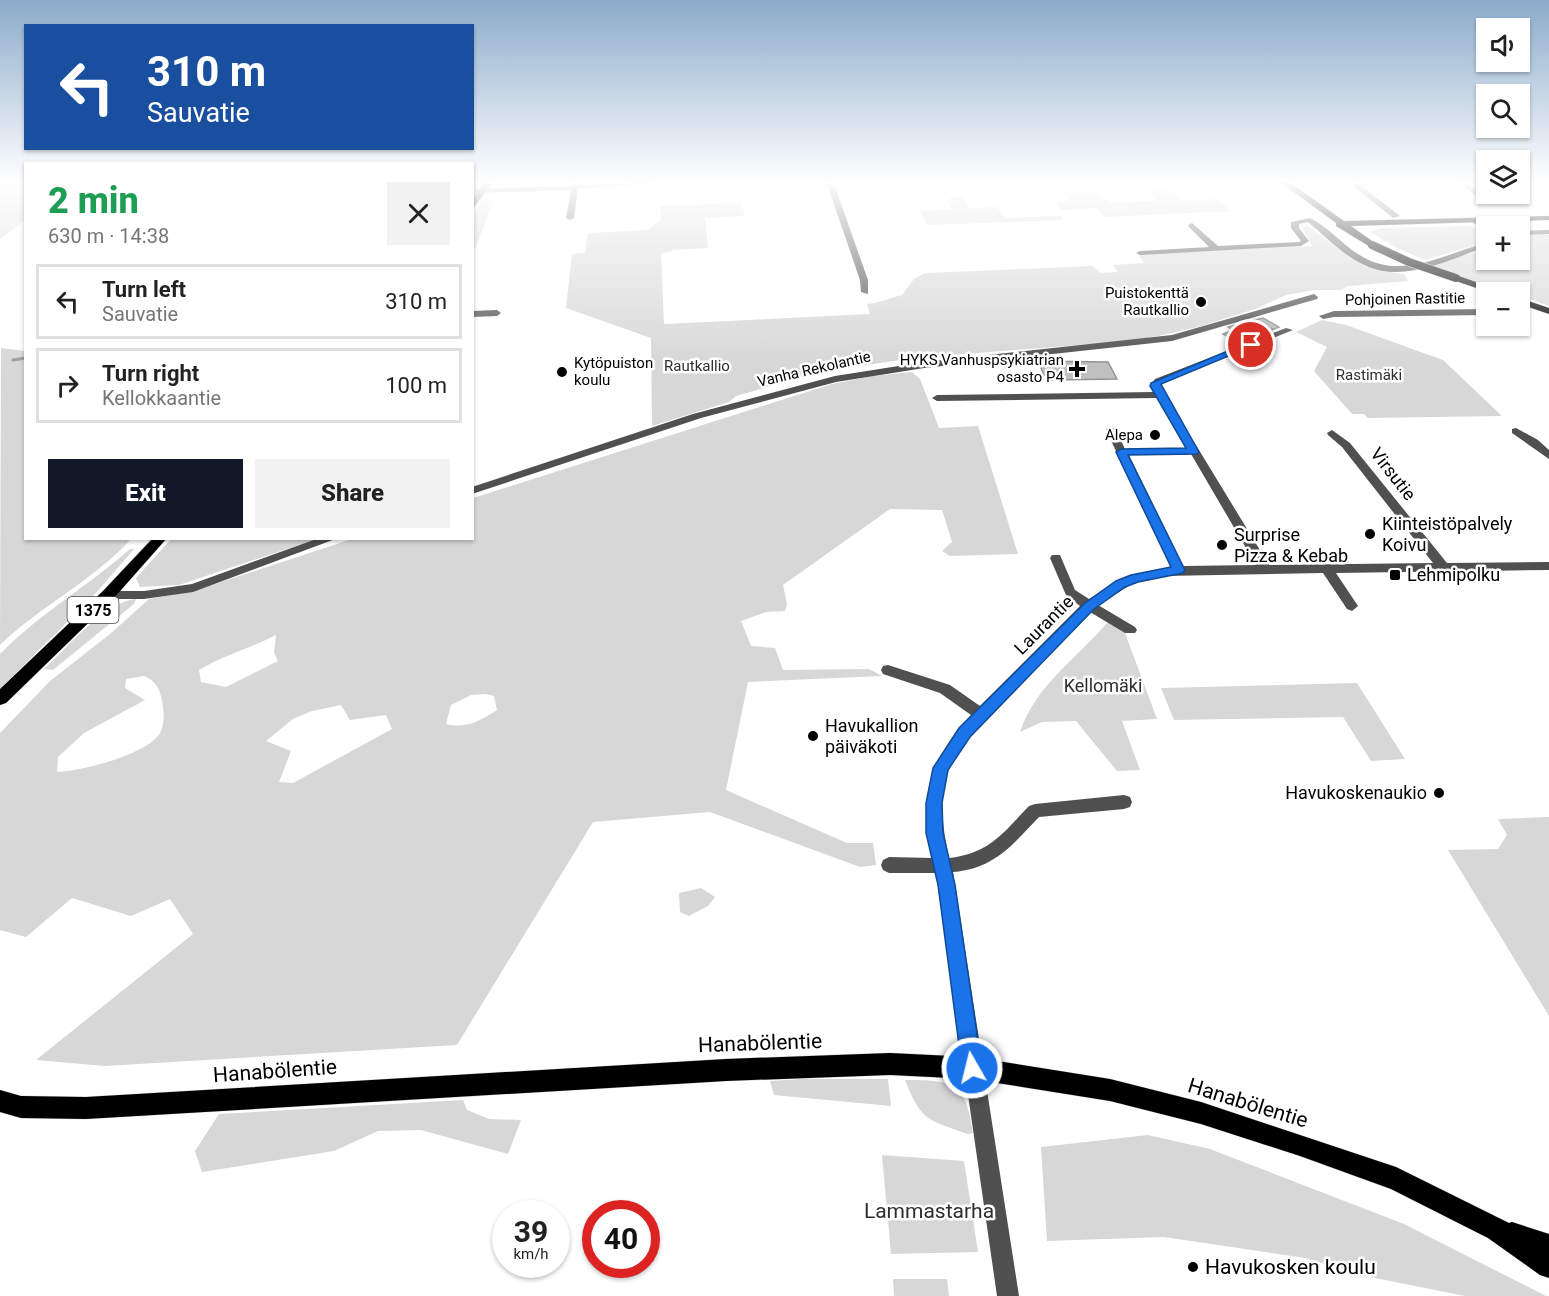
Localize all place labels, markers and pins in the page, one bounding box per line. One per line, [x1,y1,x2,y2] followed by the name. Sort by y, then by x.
[1105,284,1189,319] place label: Puistokenttä Rautkallio
[1194,295,1208,309] marker: Puistokenttä Rautkallio
[1225,319,1276,370] pin
[900,351,1065,386] place label: HYKS Vanhuspsykiatrian osasto P4
[574,354,653,389] place label: Kytöpuiston koulu
[1068,360,1086,378] marker: HYKS Vanhuspsykiatrian osasto P4
[555,365,569,379] marker: Kytöpuiston koulu
[1105,426,1143,444] place label: Alepa
[1148,428,1162,442] marker: Alepa
[1382,513,1513,555] place label: Kiinteistöpalvely Koivu
[1234,524,1348,566] place label: Surprise Pizza & Kebab
[1363,527,1377,541] marker: Kiinteistöpalvely Koivu
[1215,538,1229,552] marker: Surprise Pizza & Kebab
[1407,564,1500,585] place label: Lehmipolku
[1388,568,1402,582] marker: Lehmipolku
[825,715,918,757] place label: Havukallion päiväkoti
[806,729,820,743] marker: Havukallion päiväkoti
[1285,782,1427,803] place label: Havukoskenaukio
[1432,786,1446,800] marker: Havukoskenaukio
[1205,1255,1376,1279] place label: Havukosken koulu
[1186,1260,1200,1274] marker: Havukosken koulu

